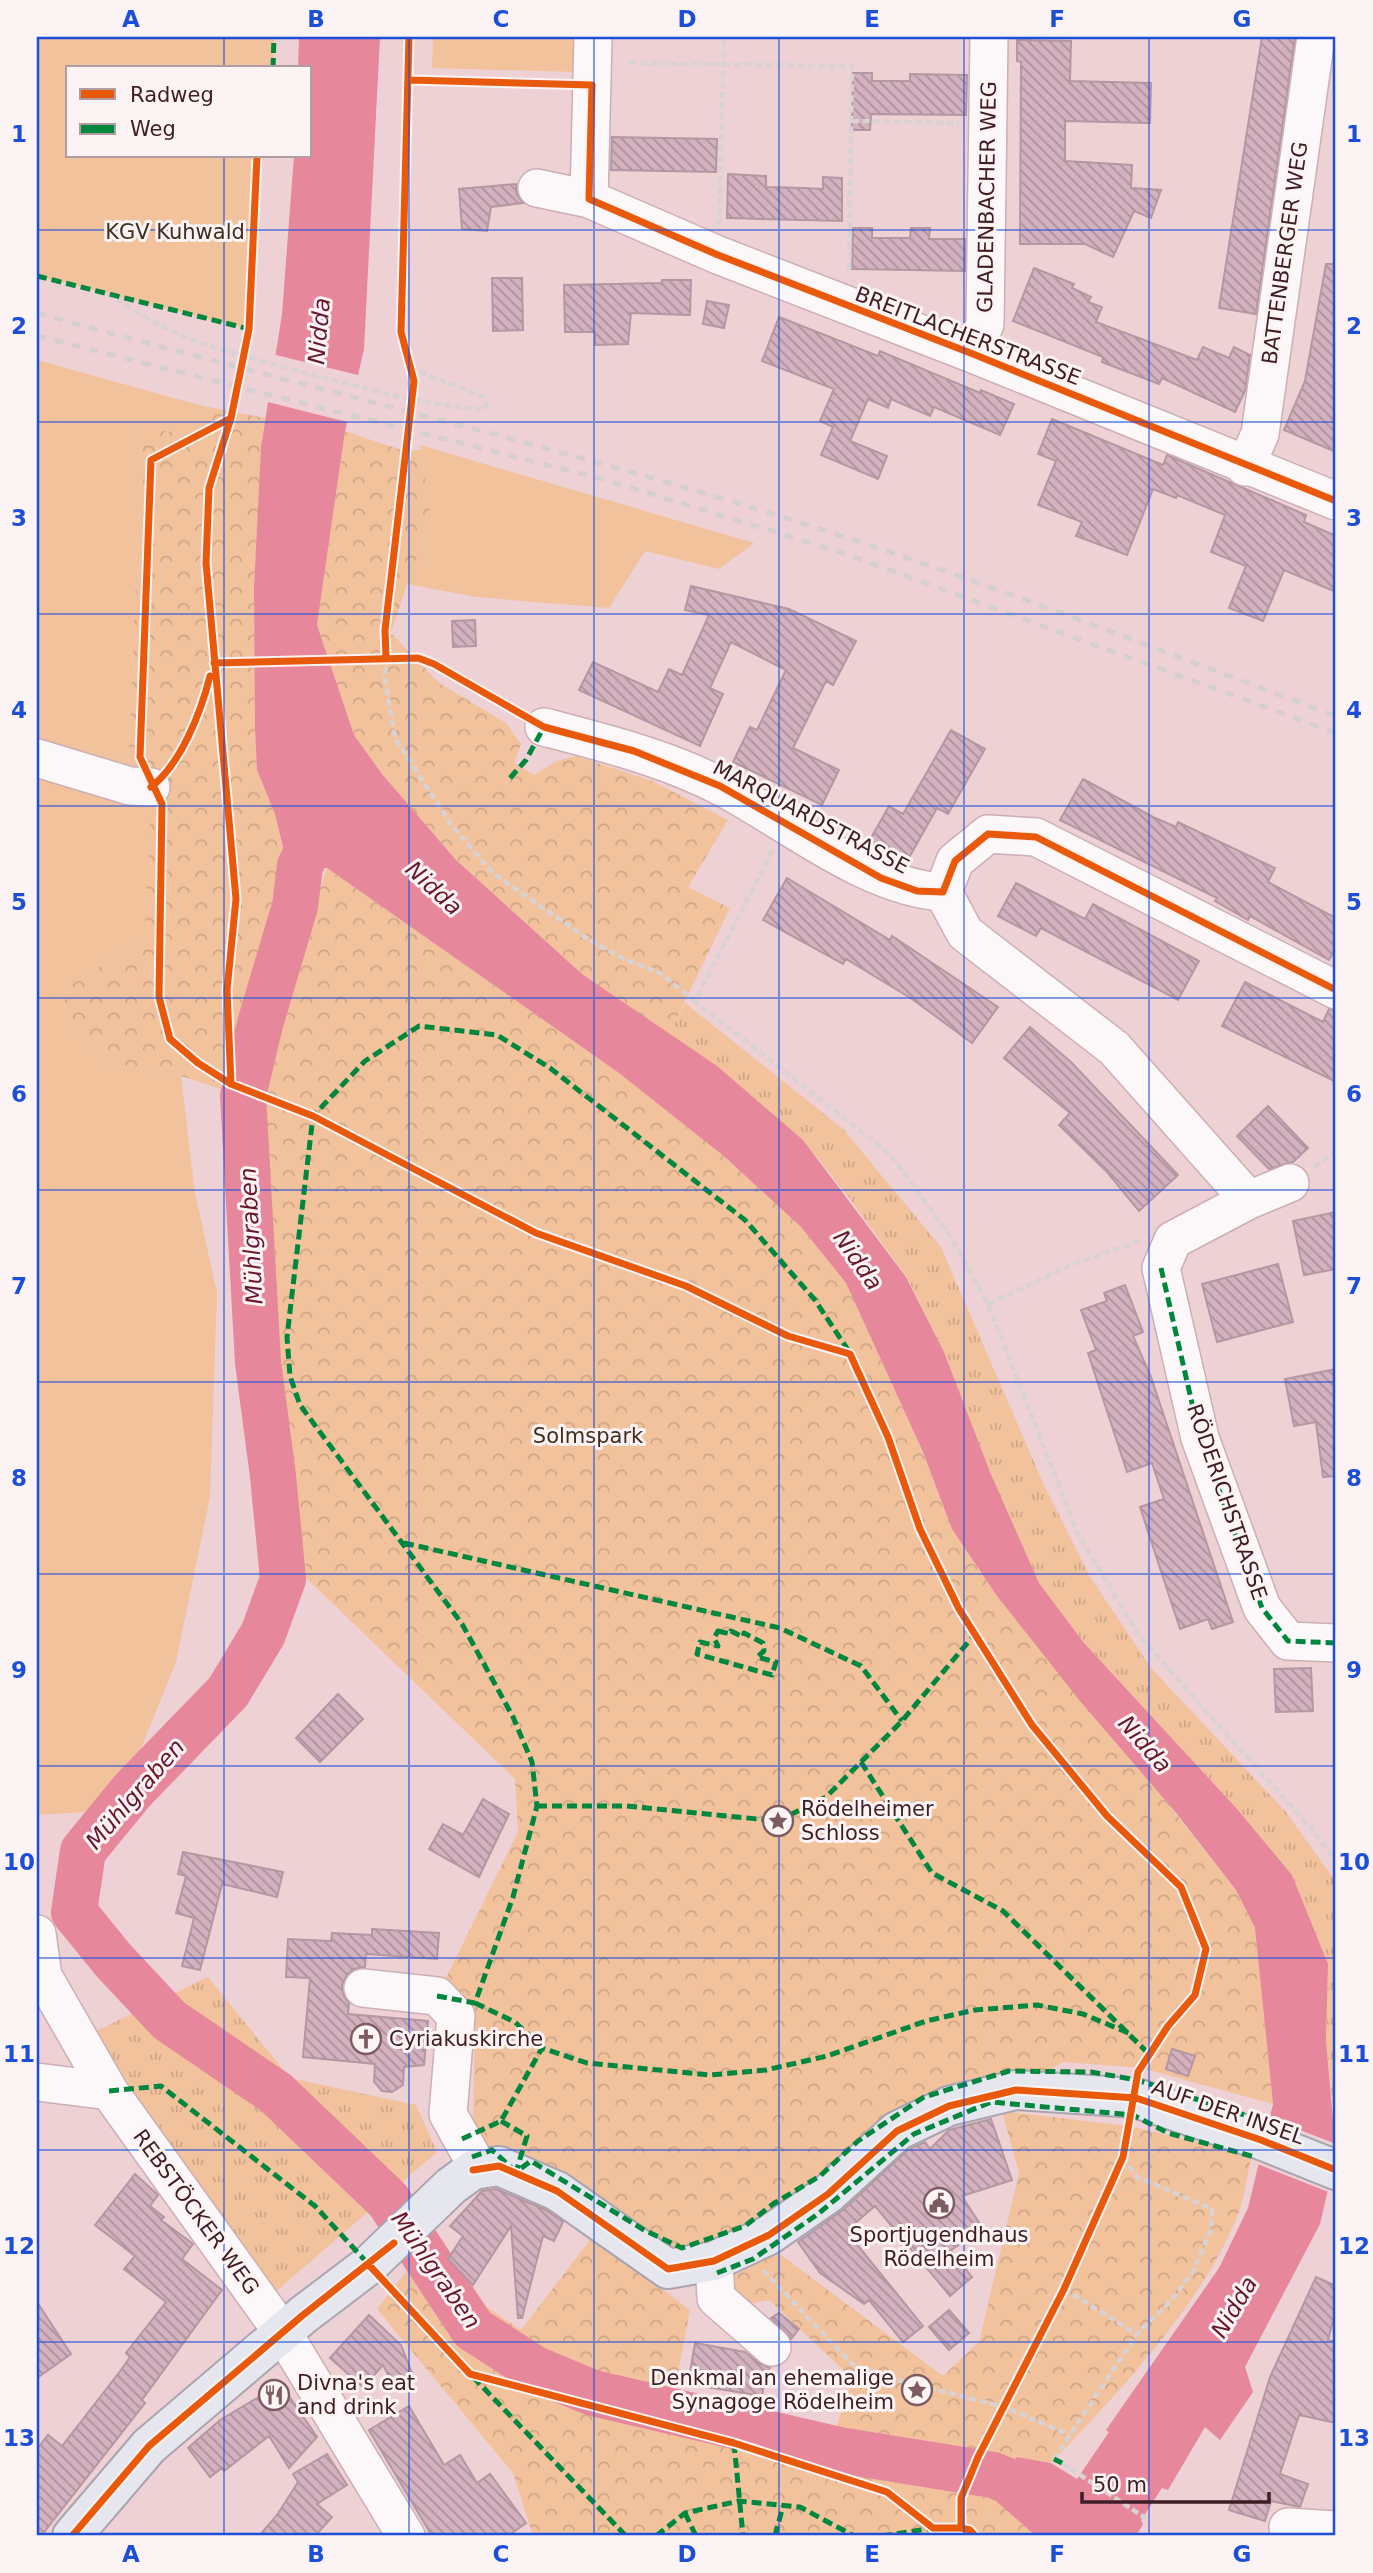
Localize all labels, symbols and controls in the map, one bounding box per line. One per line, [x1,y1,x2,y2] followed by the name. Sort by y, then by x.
[122,6,140,32] text: A
[307,6,325,32] text: B
[493,6,509,32] text: C
[677,6,697,32] text: D
[864,6,880,32] text: E
[1049,6,1065,32] text: F
[1233,6,1251,32] text: G
[66,66,312,158] legend
[973,81,1001,313] street label: GLADENBACHER WEG
[130,83,214,107] text: Radweg
[130,117,176,141] text: Weg
[11,121,27,147] text: 1
[1346,121,1362,147] text: 1
[1257,140,1313,366] street label: BATTENBERGER WEG
[105,220,245,244] park label: KGV Kuhwald
[852,282,1084,390] street label: BREITLACHERSTRASSE
[303,297,335,365] water label: Nidda
[11,313,27,339] text: 2
[1346,313,1362,339] text: 2
[11,505,27,531] text: 3
[1346,505,1362,531] text: 3
[11,697,27,723] text: 4
[1346,697,1362,723] text: 4
[709,755,913,879] street label: MARQUARDSTRASSE
[401,856,467,920] water label: Nidda
[11,889,27,915] text: 5
[1346,889,1362,915] text: 5
[11,1081,27,1107] text: 6
[1346,1081,1362,1107] text: 6
[234,1167,268,1305] water label: Mühlgraben
[828,1225,888,1295] water label: Nidda
[11,1273,27,1299] text: 7
[1346,1273,1362,1299] text: 7
[1182,1400,1273,1603] street label: RÖDERICHSTRASSE
[533,1424,644,1448] park label: Solmspark
[11,1465,27,1491] text: 8
[1346,1465,1362,1491] text: 8
[11,1657,27,1683] text: 9
[1346,1657,1362,1683] text: 9
[1113,1710,1177,1778] water label: Nidda
[80,1734,190,1854] water label: Mühlgraben
[801,1797,934,1845] place label: Rödelheimer Schloss
[761,1804,795,1838] place icon: Rödelheimer Schloss
[3,1849,35,1875] text: 10
[1338,1849,1370,1875] text: 10
[349,2022,383,2056] church icon: Cyriakuskirche
[389,2027,543,2051] place label: Cyriakuskirche
[3,2041,35,2067] text: 11
[1338,2041,1370,2067] text: 11
[1149,2075,1308,2149] street label: AUF DER INSEL
[128,2124,265,2299] street label: REBSTÖCKER WEG
[922,2186,956,2220] public building icon: Sportjugendhaus Rödelheim
[386,2206,486,2334] water label: Mühlgraben
[850,2223,1028,2271] place label: Sportjugendhaus Rödelheim
[3,2233,35,2259] text: 12
[1338,2233,1370,2259] text: 12
[1206,2272,1262,2342] water label: Nidda
[650,2366,894,2414] place label: Denkmal an ehemalige Synagoge Rödelheim
[297,2371,415,2419] place label: Divna's eat and drink
[900,2373,934,2407] place icon: Denkmal an ehemalige Synagoge Rödelheim
[257,2378,291,2412] restaurant icon: Divna's eat and drink
[3,2425,35,2451] text: 13
[1338,2425,1370,2451] text: 13
[1082,2461,1270,2505] scale bar
[1093,2473,1147,2497] text: 50 m
[122,2541,140,2567] text: A
[307,2541,325,2567] text: B
[493,2541,509,2567] text: C
[677,2541,697,2567] text: D
[864,2541,880,2567] text: E
[1049,2541,1065,2567] text: F
[1233,2541,1251,2567] text: G

